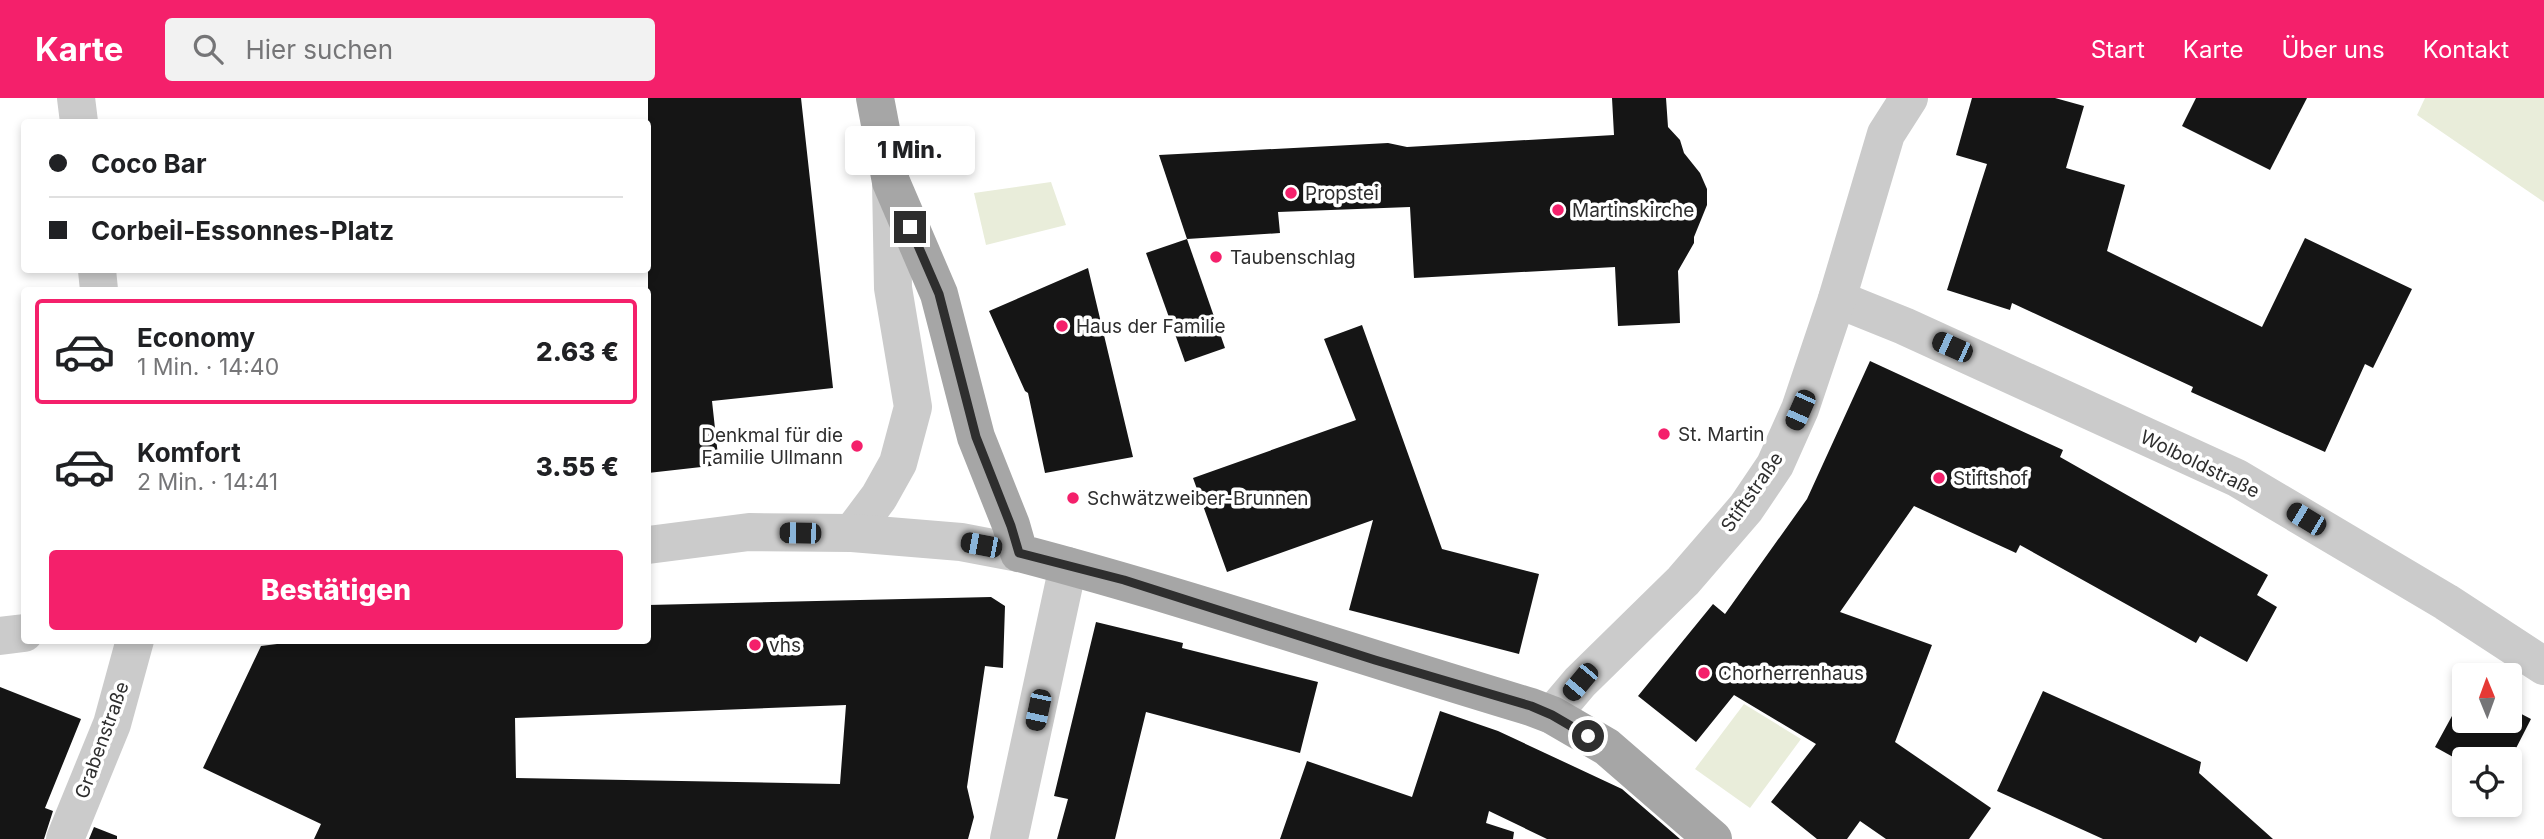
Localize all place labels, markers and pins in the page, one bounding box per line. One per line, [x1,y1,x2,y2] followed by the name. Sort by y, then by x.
[1305,182,1379,205] place label: Propstei
[1283,185,1299,201] marker: Propstei
[1572,199,1694,222] place label: Martinskirche
[1550,202,1566,218] marker: Martinskirche
[1230,246,1356,269] place label: Taubenschlag
[1208,249,1224,265] marker: Taubenschlag
[1076,315,1226,338] place label: Haus der Familie
[1054,318,1070,334] marker: Haus der Familie
[1678,423,1765,446] place label: St. Martin
[701,424,843,469] place label: Denkmal für die Familie Ullmann
[1656,426,1672,442] marker: St. Martin
[849,438,865,454] marker: Denkmal für die Familie Ullmann
[1953,467,2028,490] place label: Stiftshof
[1931,470,1947,486] marker: Stiftshof
[1087,487,1309,510] place label: Schwätzweiber-Brunnen
[1065,490,1081,506] marker: Schwätzweiber-Brunnen
[769,634,801,657] place label: vhs
[747,637,763,653] marker: vhs
[1718,662,1864,685] place label: Chorherrenhaus
[1696,665,1712,681] marker: Chorherrenhaus

